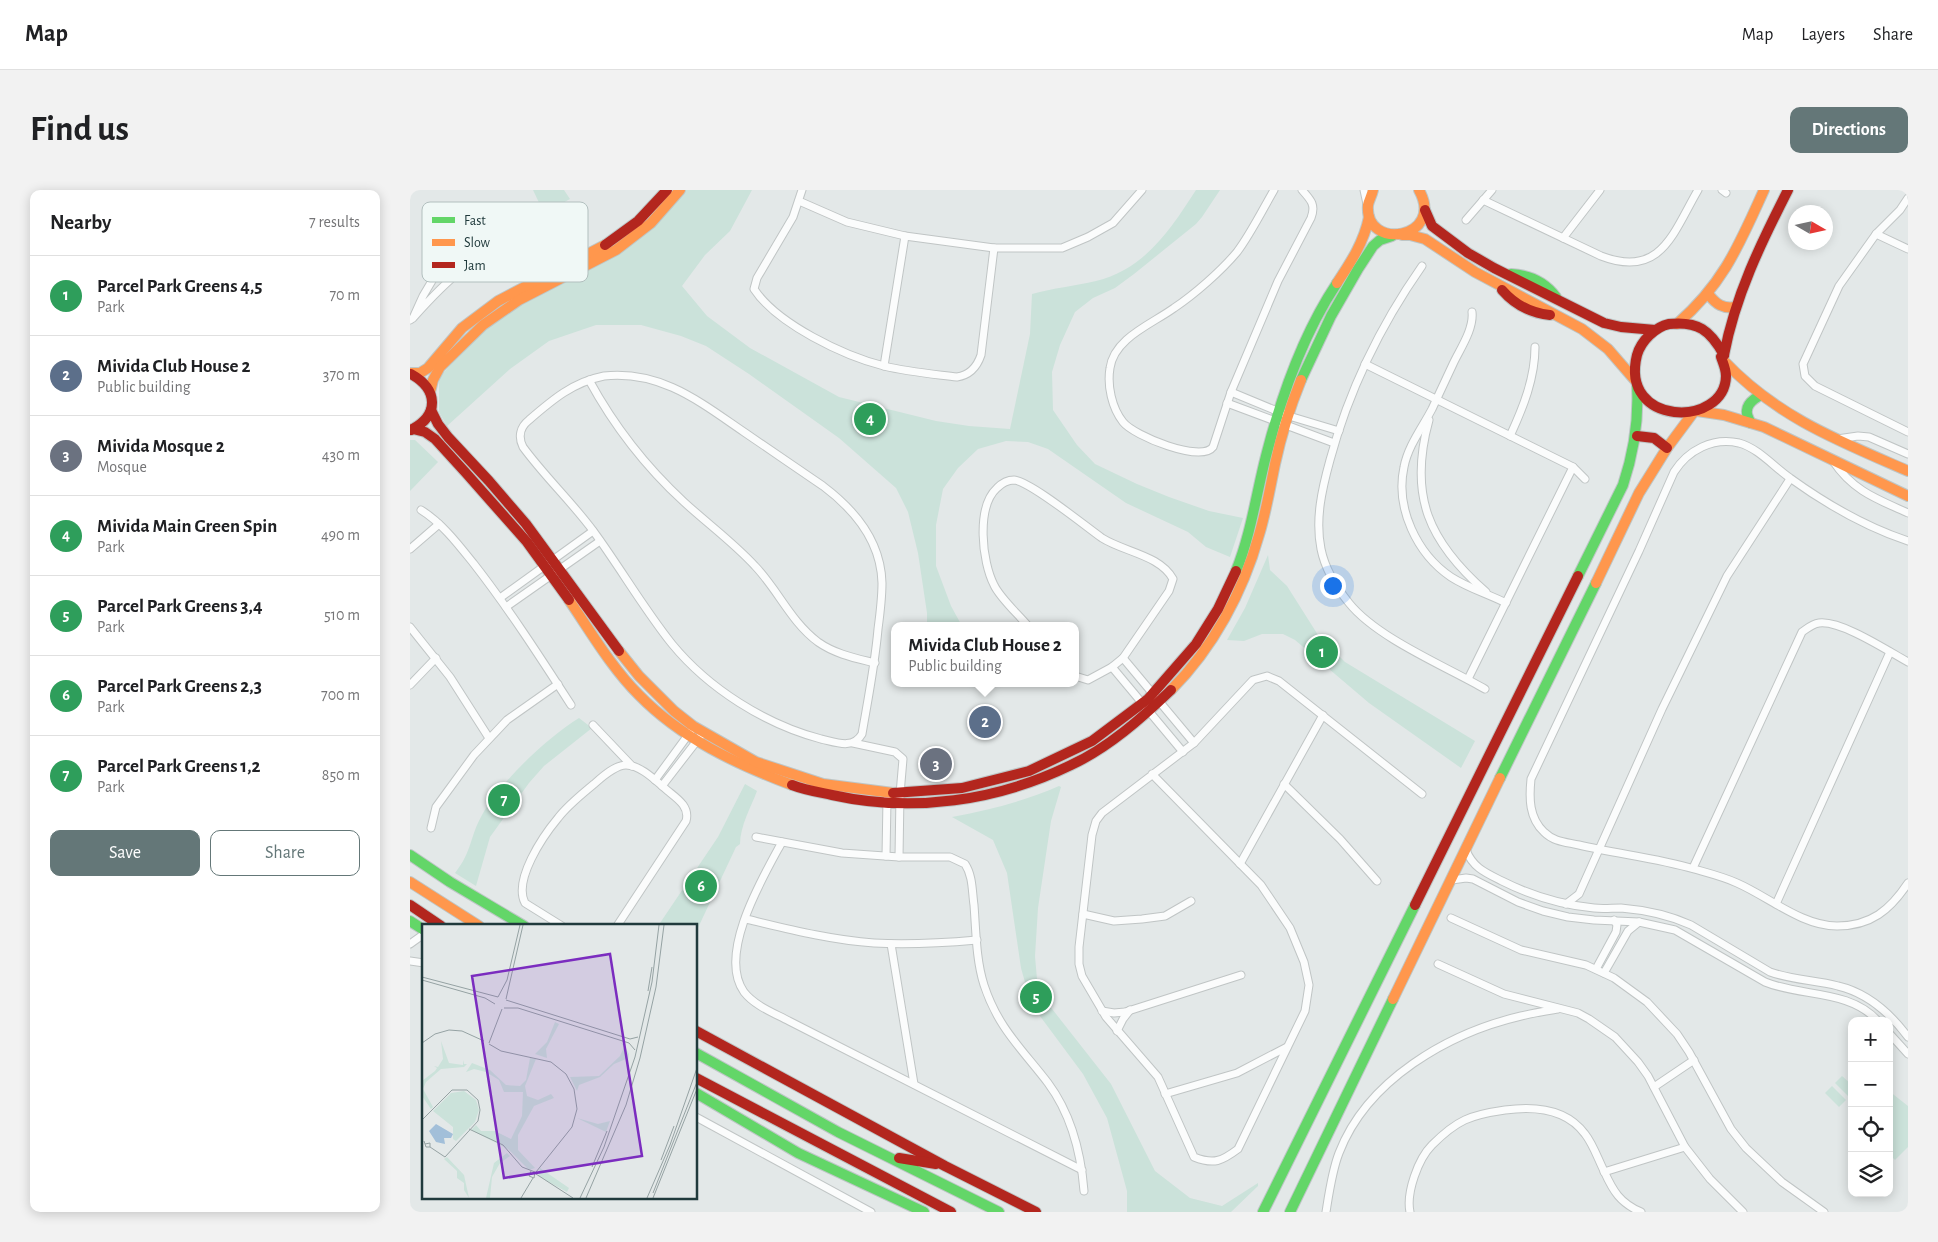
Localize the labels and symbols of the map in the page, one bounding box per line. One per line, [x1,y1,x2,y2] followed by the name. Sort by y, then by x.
[422,202,588,282] legend
[1788,205,1833,250] north arrow
[464,214,486,228] text: Fast
[464,236,491,250] text: Slow
[464,259,486,273] text: Jam
[854,400,886,438] pin: 4
[1320,573,1346,599] your location
[1306,633,1338,671] pin: 1
[969,703,1001,741] pin: 2
[920,745,952,783] pin: 3
[488,781,520,819] pin: 7
[685,867,717,905] pin: 6
[422,924,698,1200] inset map
[1020,978,1052,1016] pin: 5

